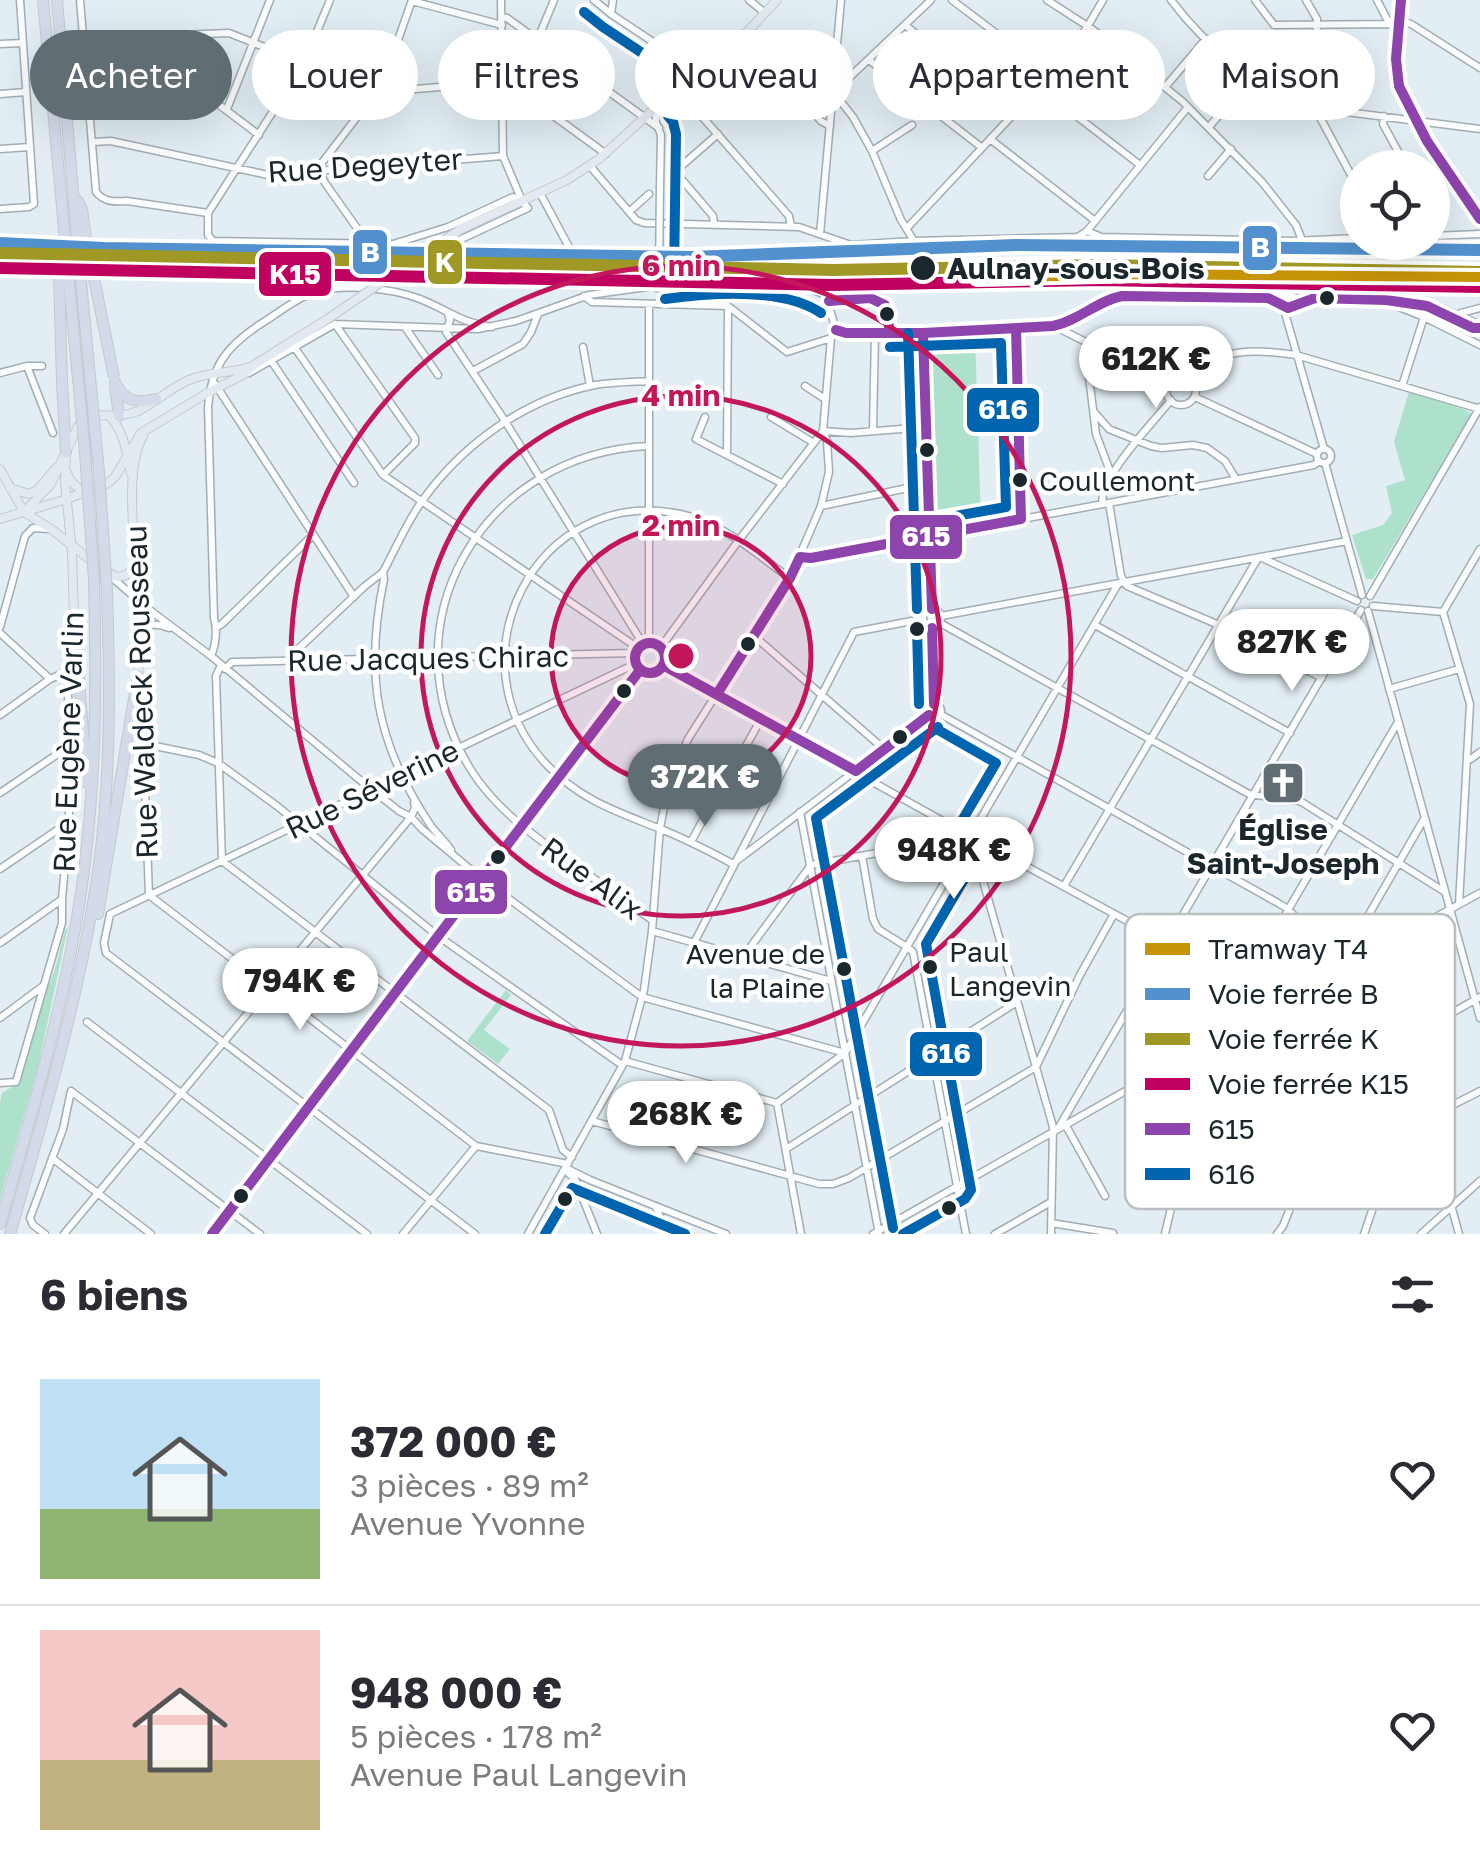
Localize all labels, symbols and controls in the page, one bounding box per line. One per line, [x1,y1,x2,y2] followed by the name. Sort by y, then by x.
[30,30,232,120] chip: Acheter
[252,30,418,120] chip: Louer
[438,30,615,120] chip: Filtres
[635,30,853,120] chip: Nouveau
[873,30,1165,120] chip: Appartement
[1185,30,1375,120] chip: Maison
[266,140,464,190] street label: Rue Degeyter
[1340,150,1450,260] map controls
[1340,150,1450,260] button: locate
[1241,224,1279,272] line badge: B
[351,228,389,276] line badge: B
[1250,230,1270,263] text: B
[360,235,380,268] text: B
[426,238,464,286] line badge: K
[435,245,455,278] text: K
[641,247,721,283] text: 6 min
[257,250,333,298] line badge: K15
[947,250,1205,286] place label: Aulnay-sous-Bois
[908,253,938,283] marker: Aulnay-sous-Bois
[269,257,321,290] text: K15
[1317,288,1337,308] unlabelled marker
[877,304,897,324] unlabelled marker
[1075,326,1237,411] pin: 612K €
[1101,339,1211,377] text: 612K €
[642,377,720,413] text: 4 min
[965,386,1041,434] line badge: 616
[978,392,1028,425] text: 616
[917,440,937,460] unlabelled marker
[1039,464,1195,497] place label: Coullemont
[1010,470,1030,490] marker: Coullemont
[642,507,720,543] text: 2 min
[888,513,964,561] line badge: 615
[901,519,951,552] text: 615
[117,525,165,859] street label: Rue Waldeck Rousseau
[1211,609,1373,694] pin: 827K €
[45,611,91,873] street label: Rue Eugène Varlin
[907,619,927,639] unlabelled marker
[1236,622,1348,660] text: 827K €
[738,634,758,654] unlabelled marker
[287,638,569,678] street label: Rue Jacques Chirac
[663,638,699,674] centre of rings
[614,681,634,701] unlabelled marker
[890,727,910,747] unlabelled marker
[280,732,464,846] street label: Rue Séverine
[624,744,786,829] pin: 372K €
[650,757,760,795] text: 372K €
[1260,760,1306,806] church icon: Église Saint-Joseph
[1187,811,1379,881] place label: Église Saint-Joseph
[873,817,1035,902] pin: 948K €
[534,829,650,927] street label: Rue Alix
[897,830,1011,868] text: 948K €
[488,847,508,867] unlabelled marker
[433,868,509,916] line badge: 615
[446,875,496,908] text: 615
[1125,914,1455,1209] legend
[1208,932,1368,965] text: Tramway T4
[949,935,1072,1002] place label: Paul Langevin
[686,937,825,1004] place label: Avenue de la Plaine
[219,948,381,1033] pin: 794K €
[920,957,940,977] marker: Paul Langevin
[834,959,854,979] marker: Avenue de la Plaine
[244,961,356,999] text: 794K €
[1208,977,1379,1010] text: Voie ferrée B
[1208,1022,1379,1055] text: Voie ferrée K
[908,1030,984,1078] line badge: 616
[921,1036,971,1069] text: 616
[1208,1067,1409,1100] text: Voie ferrée K15
[605,1081,767,1166] pin: 268K €
[629,1094,743,1132] text: 268K €
[1208,1112,1255,1145] text: 615
[1208,1157,1255,1190] text: 616
[231,1186,251,1206] unlabelled marker
[555,1189,575,1209] unlabelled marker
[939,1198,959,1218] unlabelled marker
[1385,1267,1440,1322] icon: filters
[40,1269,188,1319] text: 6 biens
[350,1416,557,1466] text: 372 000 €
[120,1419,240,1539] icon: home
[1385,1452,1440,1507] icon: heart
[350,1466,589,1504] text: 3 pièces · 89 m²
[350,1504,586,1542] text: Avenue Yvonne
[350,1667,562,1717] text: 948 000 €
[120,1670,240,1790] icon: home
[1385,1703,1440,1758] icon: heart
[350,1717,602,1755] text: 5 pièces · 178 m²
[350,1755,687,1793] text: Avenue Paul Langevin

